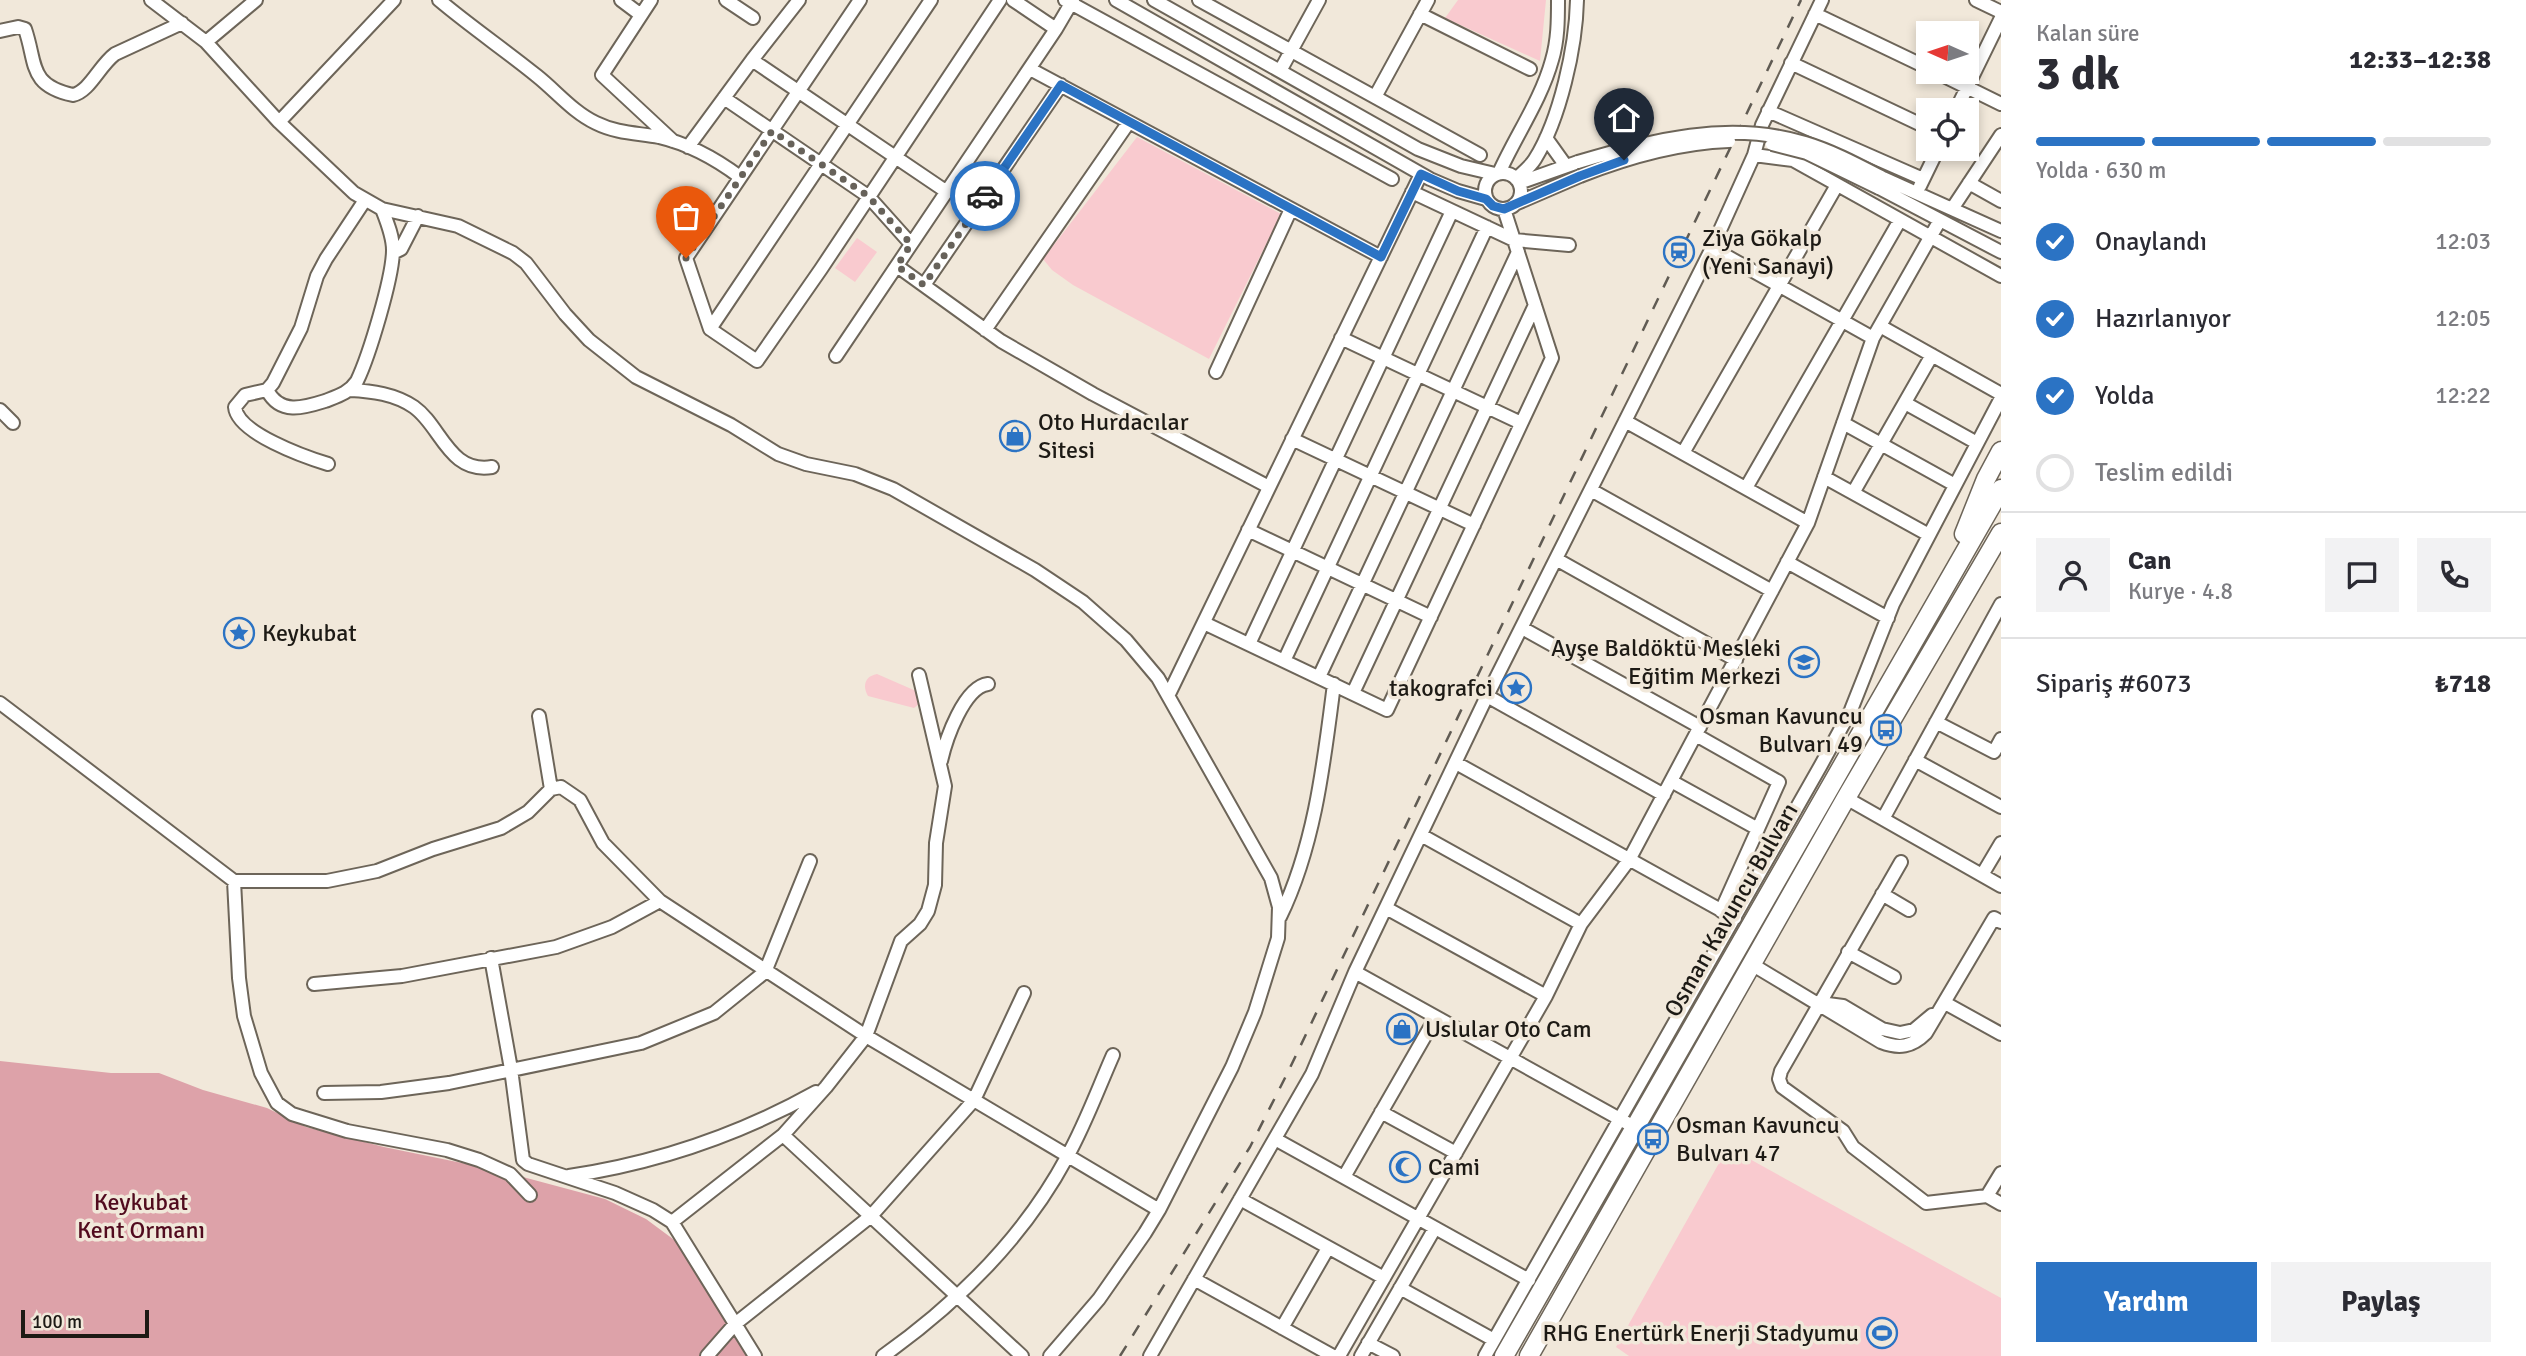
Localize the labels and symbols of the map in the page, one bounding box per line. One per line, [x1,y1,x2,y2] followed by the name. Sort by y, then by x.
[1916,21,1979,84] north arrow
[1594,88,1654,160] pin
[950,161,1020,231] courier
[656,186,716,258] pin
[1702,223,1834,281] place label: Ziya Gökalp (Yeni Sanayi)
[1662,235,1696,269] station icon: Ziya Gökalp (Yeni Sanayi)
[1038,407,1189,465] place label: Oto Hurdacılar Sitesi
[998,419,1032,453] shop icon: Oto Hurdacılar Sitesi
[222,616,256,650] place icon: Keykubat
[262,618,357,648] place label: Keykubat
[1551,633,1781,691] place label: Ayşe Baldöktü Mesleki Eğitim Merkezi
[1787,645,1821,679] school or university icon: Ayşe Baldöktü Mesleki Eğitim Merkezi
[1499,671,1533,705] place icon: takografci
[1389,673,1493,703] place label: takografci
[1699,701,1863,759] place label: Osman Kavuncu Bulvarı 49
[1869,713,1903,747] bus stop icon: Osman Kavuncu Bulvarı 49
[1657,798,1805,1022] street label: Osman Kavuncu Bulvarı
[1385,1012,1419,1046] shop icon: Uslular Oto Cam
[1425,1014,1592,1044] place label: Uslular Oto Cam
[1676,1110,1840,1168] place label: Osman Kavuncu Bulvarı 47
[1636,1122,1670,1156] bus stop icon: Osman Kavuncu Bulvarı 47
[1388,1150,1422,1184] mosque icon: Cami
[1428,1152,1480,1182] place label: Cami
[77,1187,205,1245] park label: Keykubat Kent Ormanı
[21,1307,149,1339] scale bar
[1865,1316,1899,1350] sports icon: RHG Enertürk Enerji Stadyumu
[1542,1318,1859,1348] place label: RHG Enertürk Enerji Stadyumu

